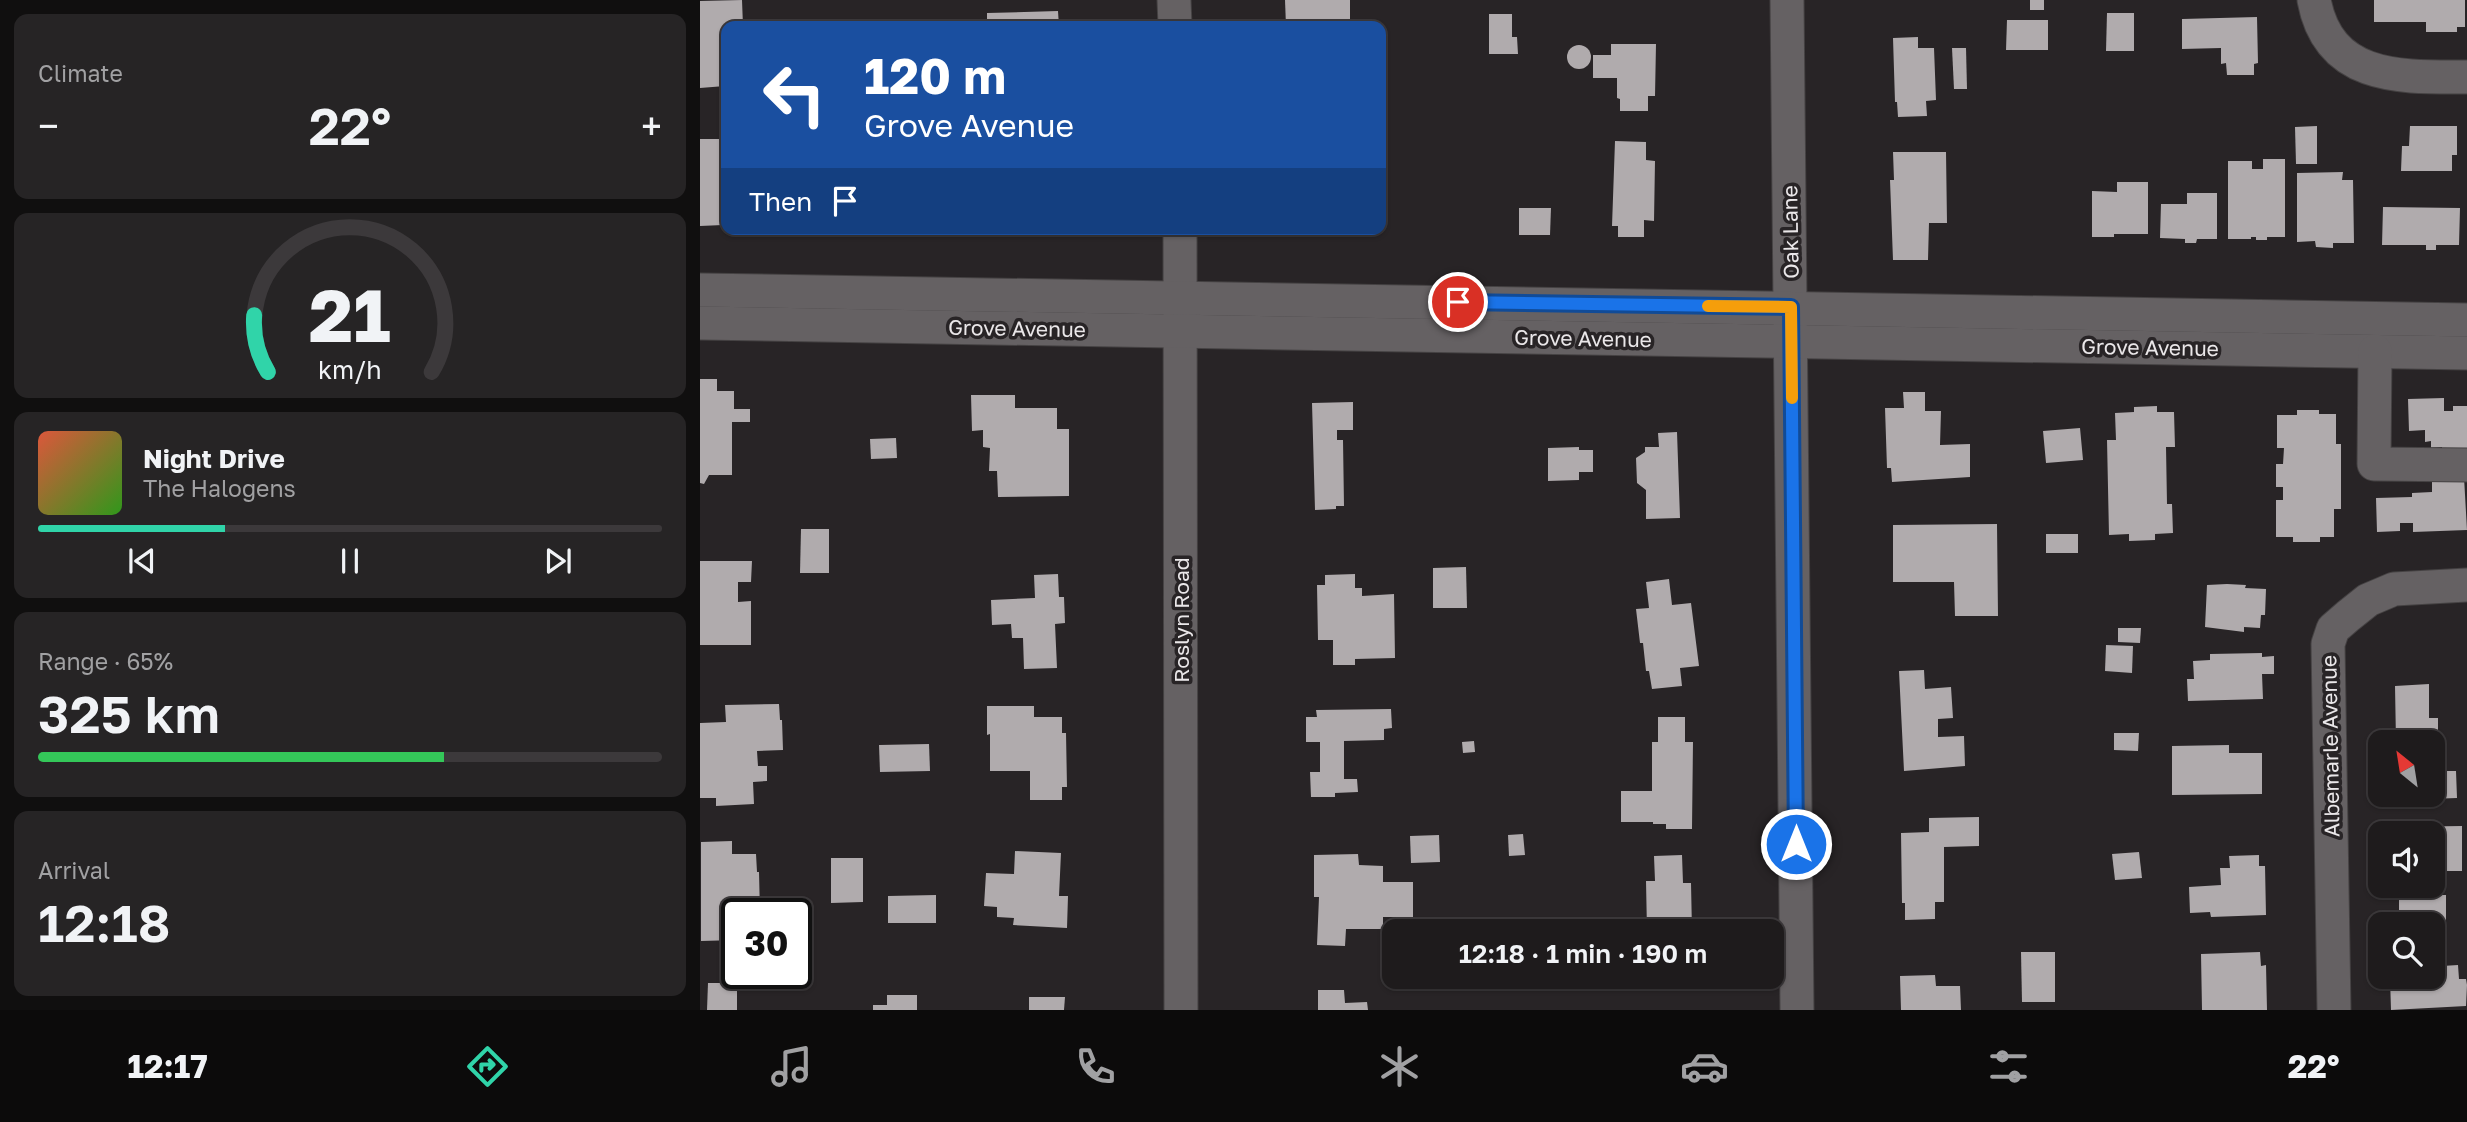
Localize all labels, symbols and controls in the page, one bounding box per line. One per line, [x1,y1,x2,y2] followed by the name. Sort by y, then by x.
[864,46,1006,105] text: 120 m
[749,49,840,140] icon: left
[38,59,123,87] text: Climate
[309,94,391,156] text: 22°
[38,103,59,148] text: −
[641,103,662,148] text: +
[864,106,1074,144] text: Grove Avenue
[826,182,864,220] icon: arrive
[1776,185,1804,279] street label: Oak Lane
[749,186,812,217] text: Then
[309,271,391,358] text: 21
[1428,272,1488,332] pin
[1439,283,1477,321] icon: arrive
[948,314,1086,342] street label: Grove Avenue
[1514,324,1652,352] street label: Grove Avenue
[2081,333,2219,361] street label: Grove Avenue
[318,354,382,385] text: km/h
[143,443,285,474] text: Night Drive
[143,474,296,502] text: The Halogens
[123,542,161,580] icon: previous
[331,542,369,580] icon: pause
[539,542,577,580] icon: next
[1168,557,1194,683] street label: Roslyn Road
[38,647,173,675] text: Range · 65%
[2315,655,2345,837] street label: Albemarle Avenue
[38,682,220,744] text: 325 km
[2368,730,2445,807] north arrow
[2368,730,2445,989] map controls
[1759,807,1833,881] position arrow
[2368,821,2445,898] button: sound
[38,856,110,884] text: Arrival
[38,891,170,953] text: 12:18
[721,898,812,989] speed limit sign: 30
[2368,912,2445,989] button: search
[1459,938,1707,969] text: 12:18 · 1 min · 190 m
[463,1042,512,1091] icon: directions
[767,1042,816,1091] icon: music
[1071,1042,1120,1091] icon: phone
[1375,1042,1424,1091] icon: climate
[1680,1042,1729,1091] icon: car
[1984,1042,2033,1091] icon: filters
[128,1047,208,1085] text: 12:17
[2288,1047,2339,1085] text: 22°

